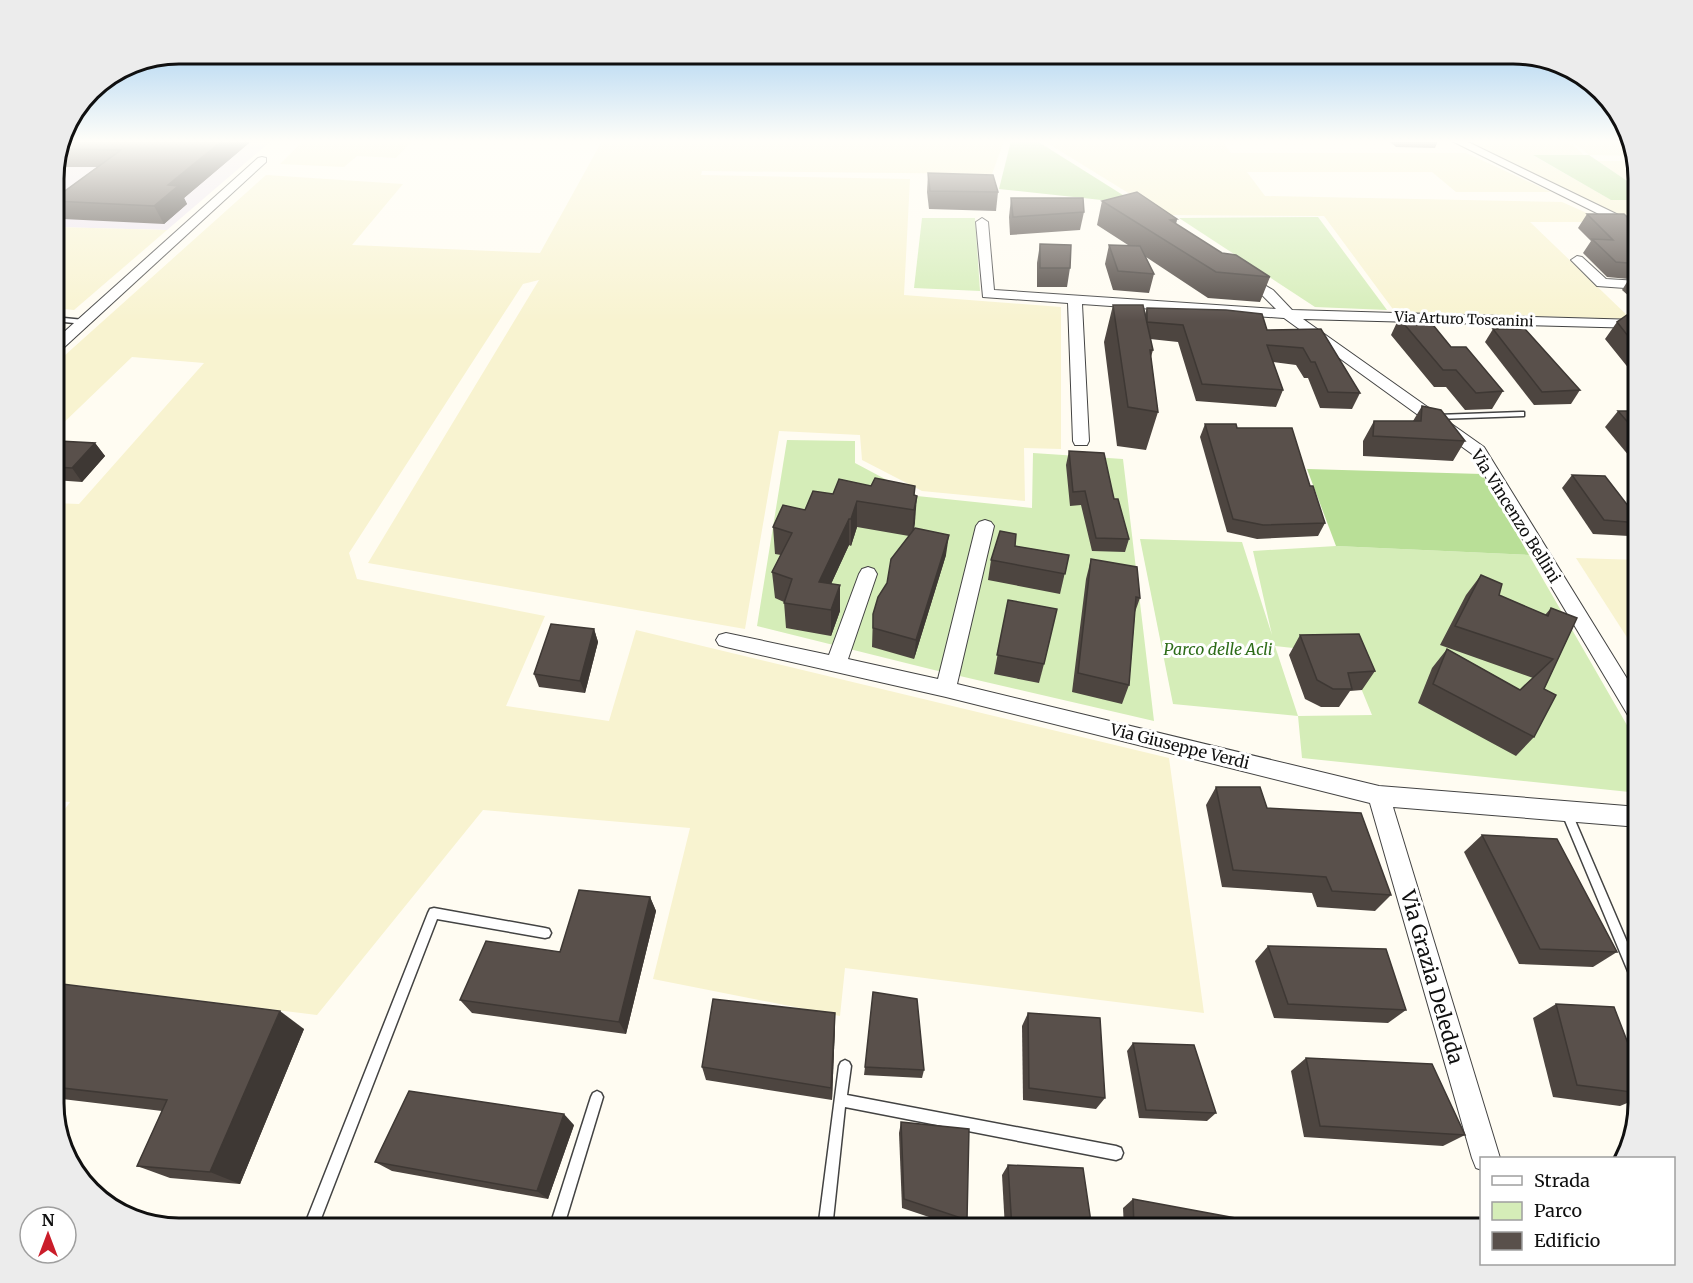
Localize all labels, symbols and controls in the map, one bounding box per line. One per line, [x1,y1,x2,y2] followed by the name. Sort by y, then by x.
[1393,308,1534,330] street label: Via Arturo Toscanini
[1466,445,1565,586] street label: Via Vincenzo Bellini
[1163,639,1273,659] park label: Parco delle Acli
[1107,719,1252,773] street label: Via Giuseppe Verdi
[1395,886,1469,1067] street label: Via Grazia Deledda
[1480,1157,1675,1265] legend
[1534,1169,1590,1192] text: Strada
[1534,1199,1582,1222] text: Parco
[18,1205,78,1265] north arrow
[42,1210,55,1230] text: N
[1534,1229,1600,1252] text: Edificio

